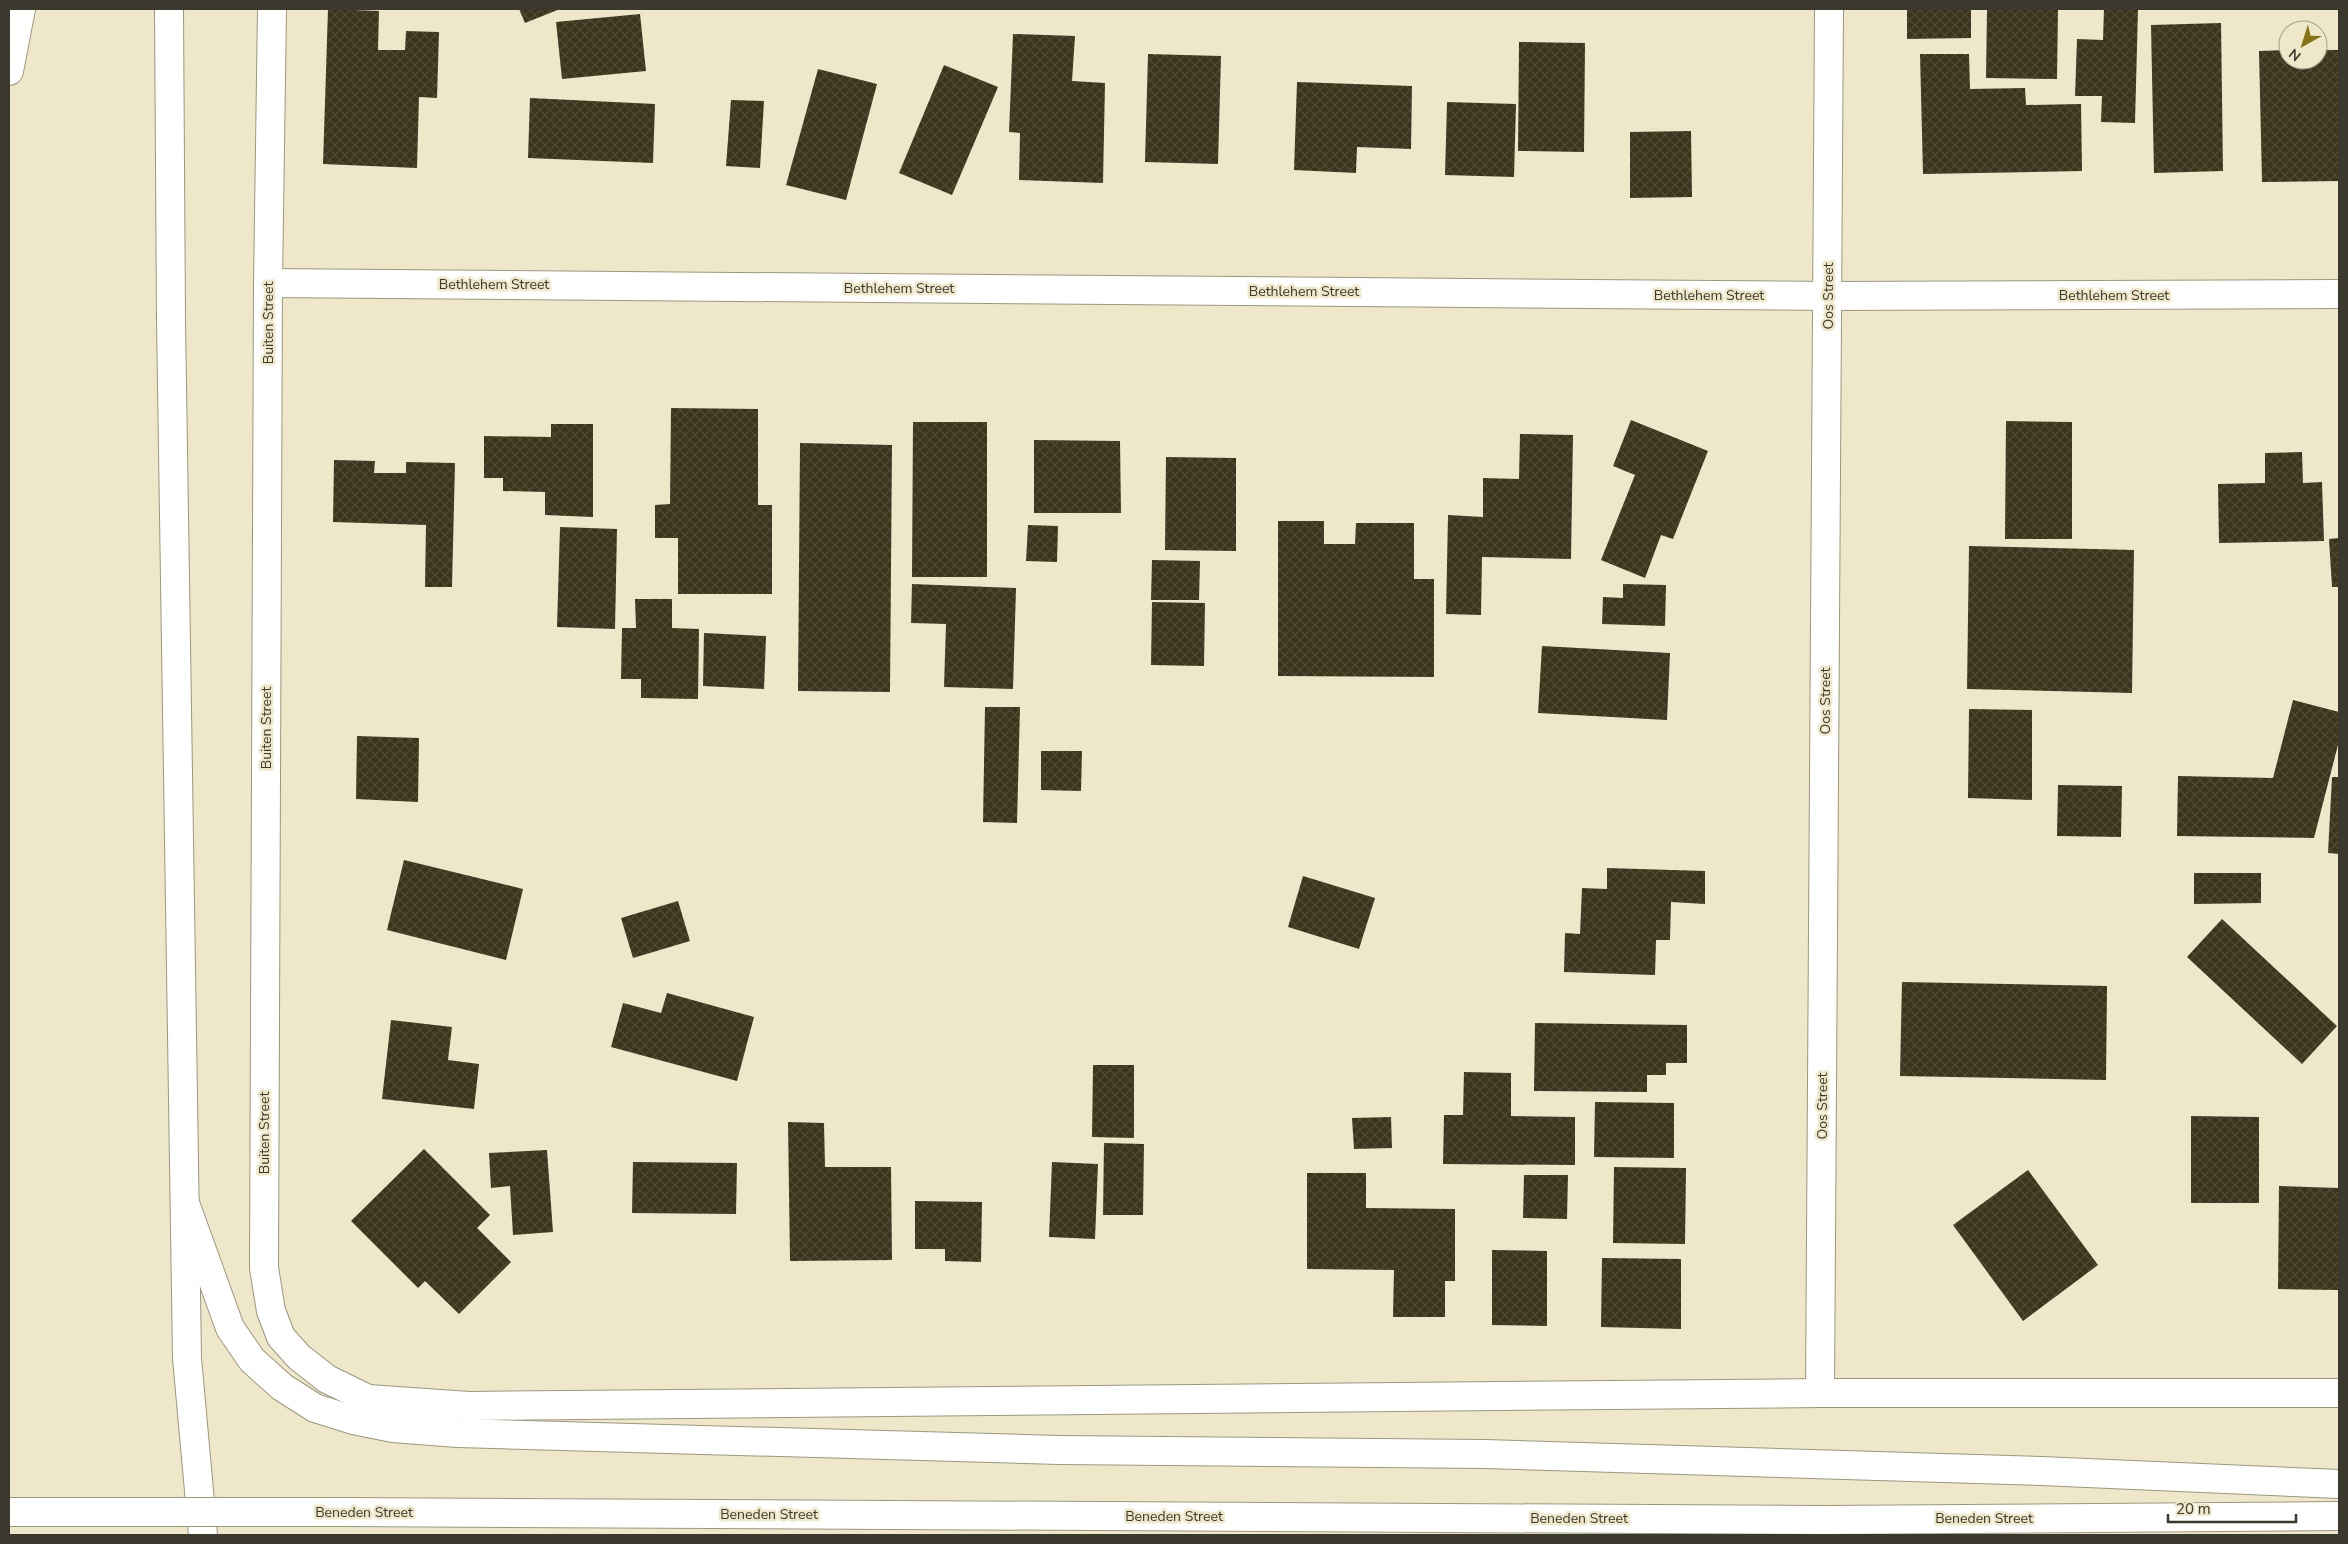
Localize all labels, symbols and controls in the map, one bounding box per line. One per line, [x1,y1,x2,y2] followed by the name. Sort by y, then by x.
[2278,20,2328,70] north arrow
[2285,44,2305,65] text: N
[1819,262,1838,330] street label: Oos Street
[439,275,549,294] street label: Bethlehem Street
[844,279,954,298] street label: Bethlehem Street
[259,282,278,364] street label: Buiten Street
[1249,282,1359,301] street label: Bethlehem Street
[1654,286,1764,305] street label: Bethlehem Street
[2059,286,2169,305] street label: Bethlehem Street
[1816,667,1835,735] street label: Oos Street
[257,687,276,769] street label: Buiten Street
[1813,1072,1832,1140] street label: Oos Street
[255,1092,274,1174] street label: Buiten Street
[2168,1492,2296,1524] scale bar
[2176,1499,2211,1519] text: 20 m
[315,1503,413,1522] street label: Beneden Street
[720,1505,818,1524] street label: Beneden Street
[1125,1507,1223,1526] street label: Beneden Street
[1530,1509,1628,1528] street label: Beneden Street
[1935,1509,2033,1528] street label: Beneden Street

